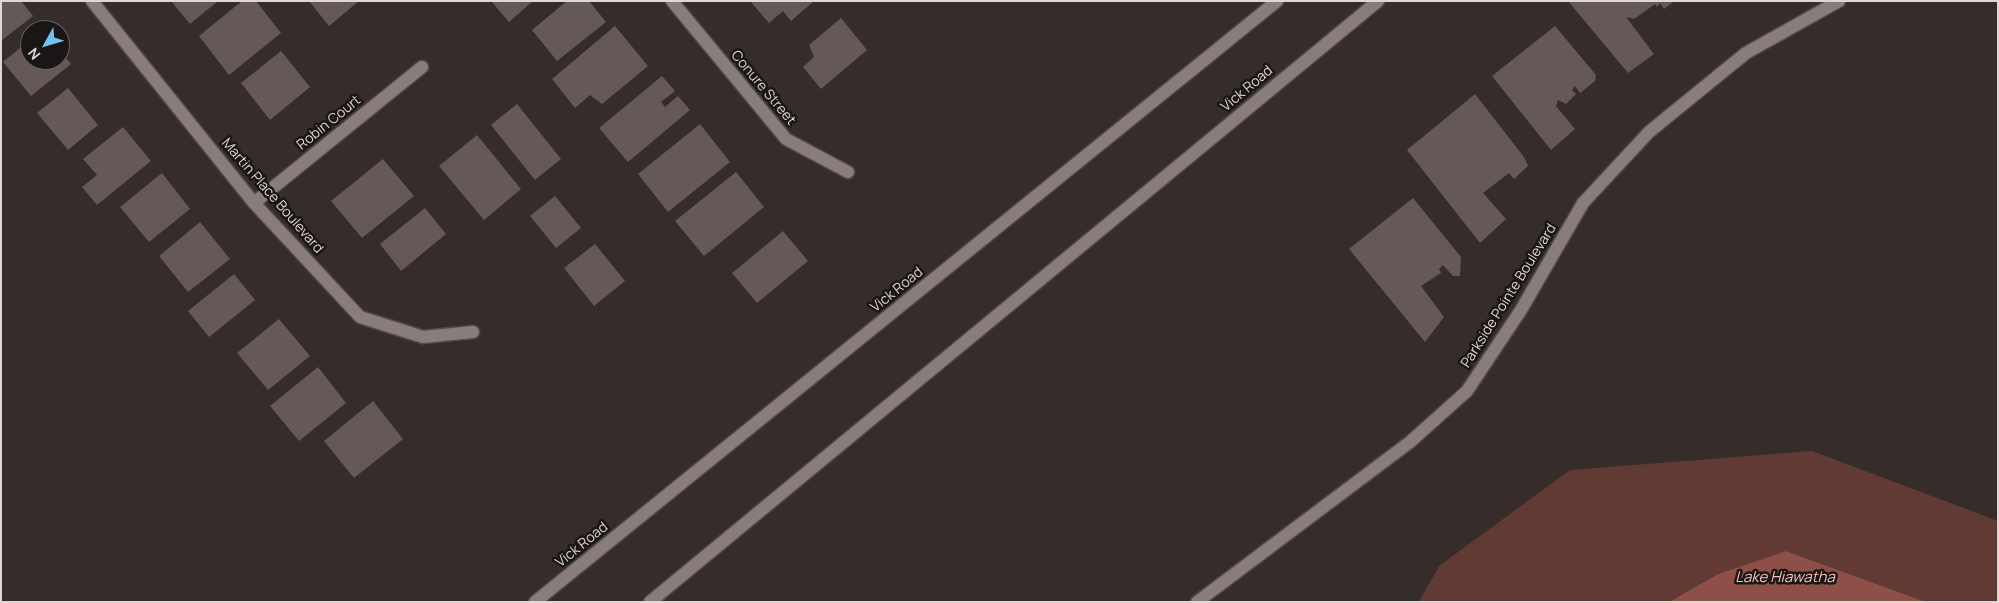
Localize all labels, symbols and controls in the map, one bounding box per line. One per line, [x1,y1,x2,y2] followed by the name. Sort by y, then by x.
[20,20,70,70] north arrow
[23,44,44,64] text: N
[727,47,799,129] street label: Conure Street
[1218,63,1276,115] street label: Vick Road
[294,92,364,154] street label: Robin Court
[218,135,326,257] street label: Martin Place Boulevard
[1458,221,1560,371] street label: Parkside Pointe Boulevard
[868,264,926,316] street label: Vick Road
[553,519,611,571] street label: Vick Road
[1735,569,1835,587] water label: Lake Hiawatha

